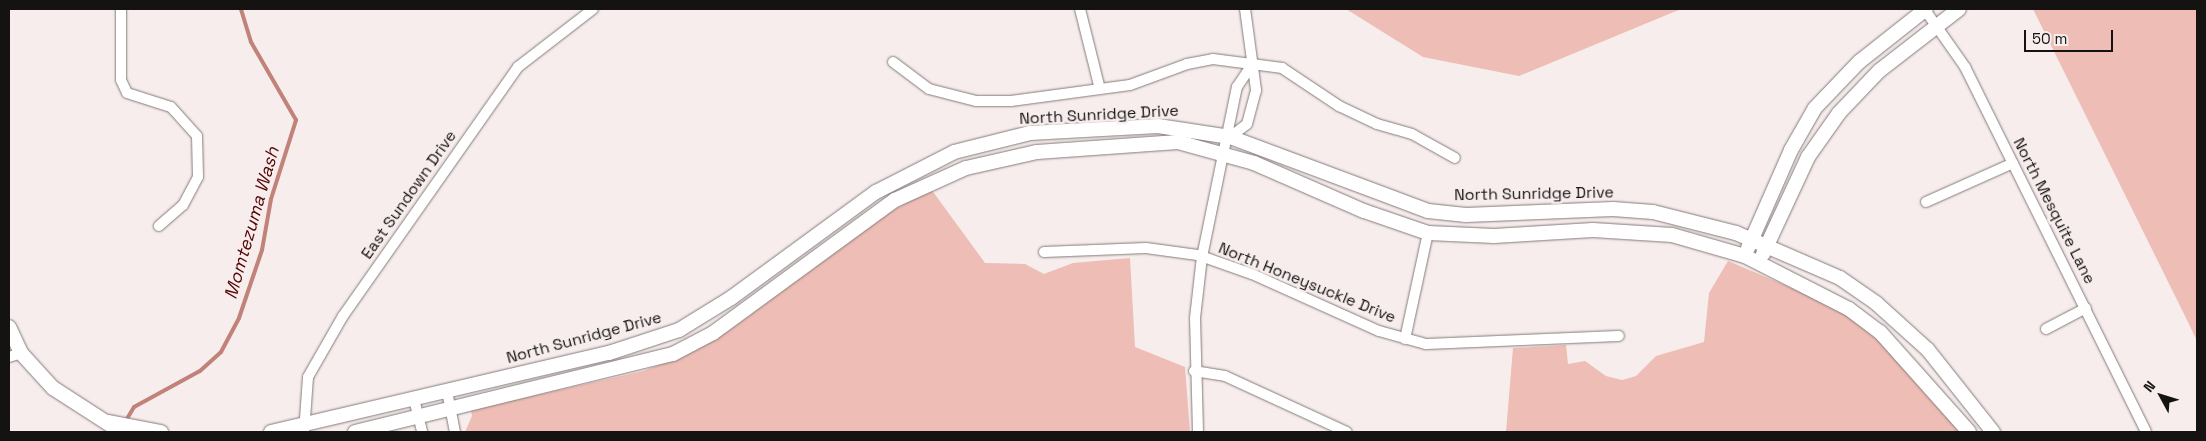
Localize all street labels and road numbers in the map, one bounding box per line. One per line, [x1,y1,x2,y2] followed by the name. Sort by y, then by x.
[1019,101,1179,129] street label: North Sunridge Drive
[357,127,461,263] street label: East Sundown Drive
[2009,135,2099,287] street label: North Mesquite Lane
[1454,183,1614,205] street label: North Sunridge Drive
[1216,239,1398,327] street label: North Honeysuckle Drive
[504,308,664,368] street label: North Sunridge Drive

